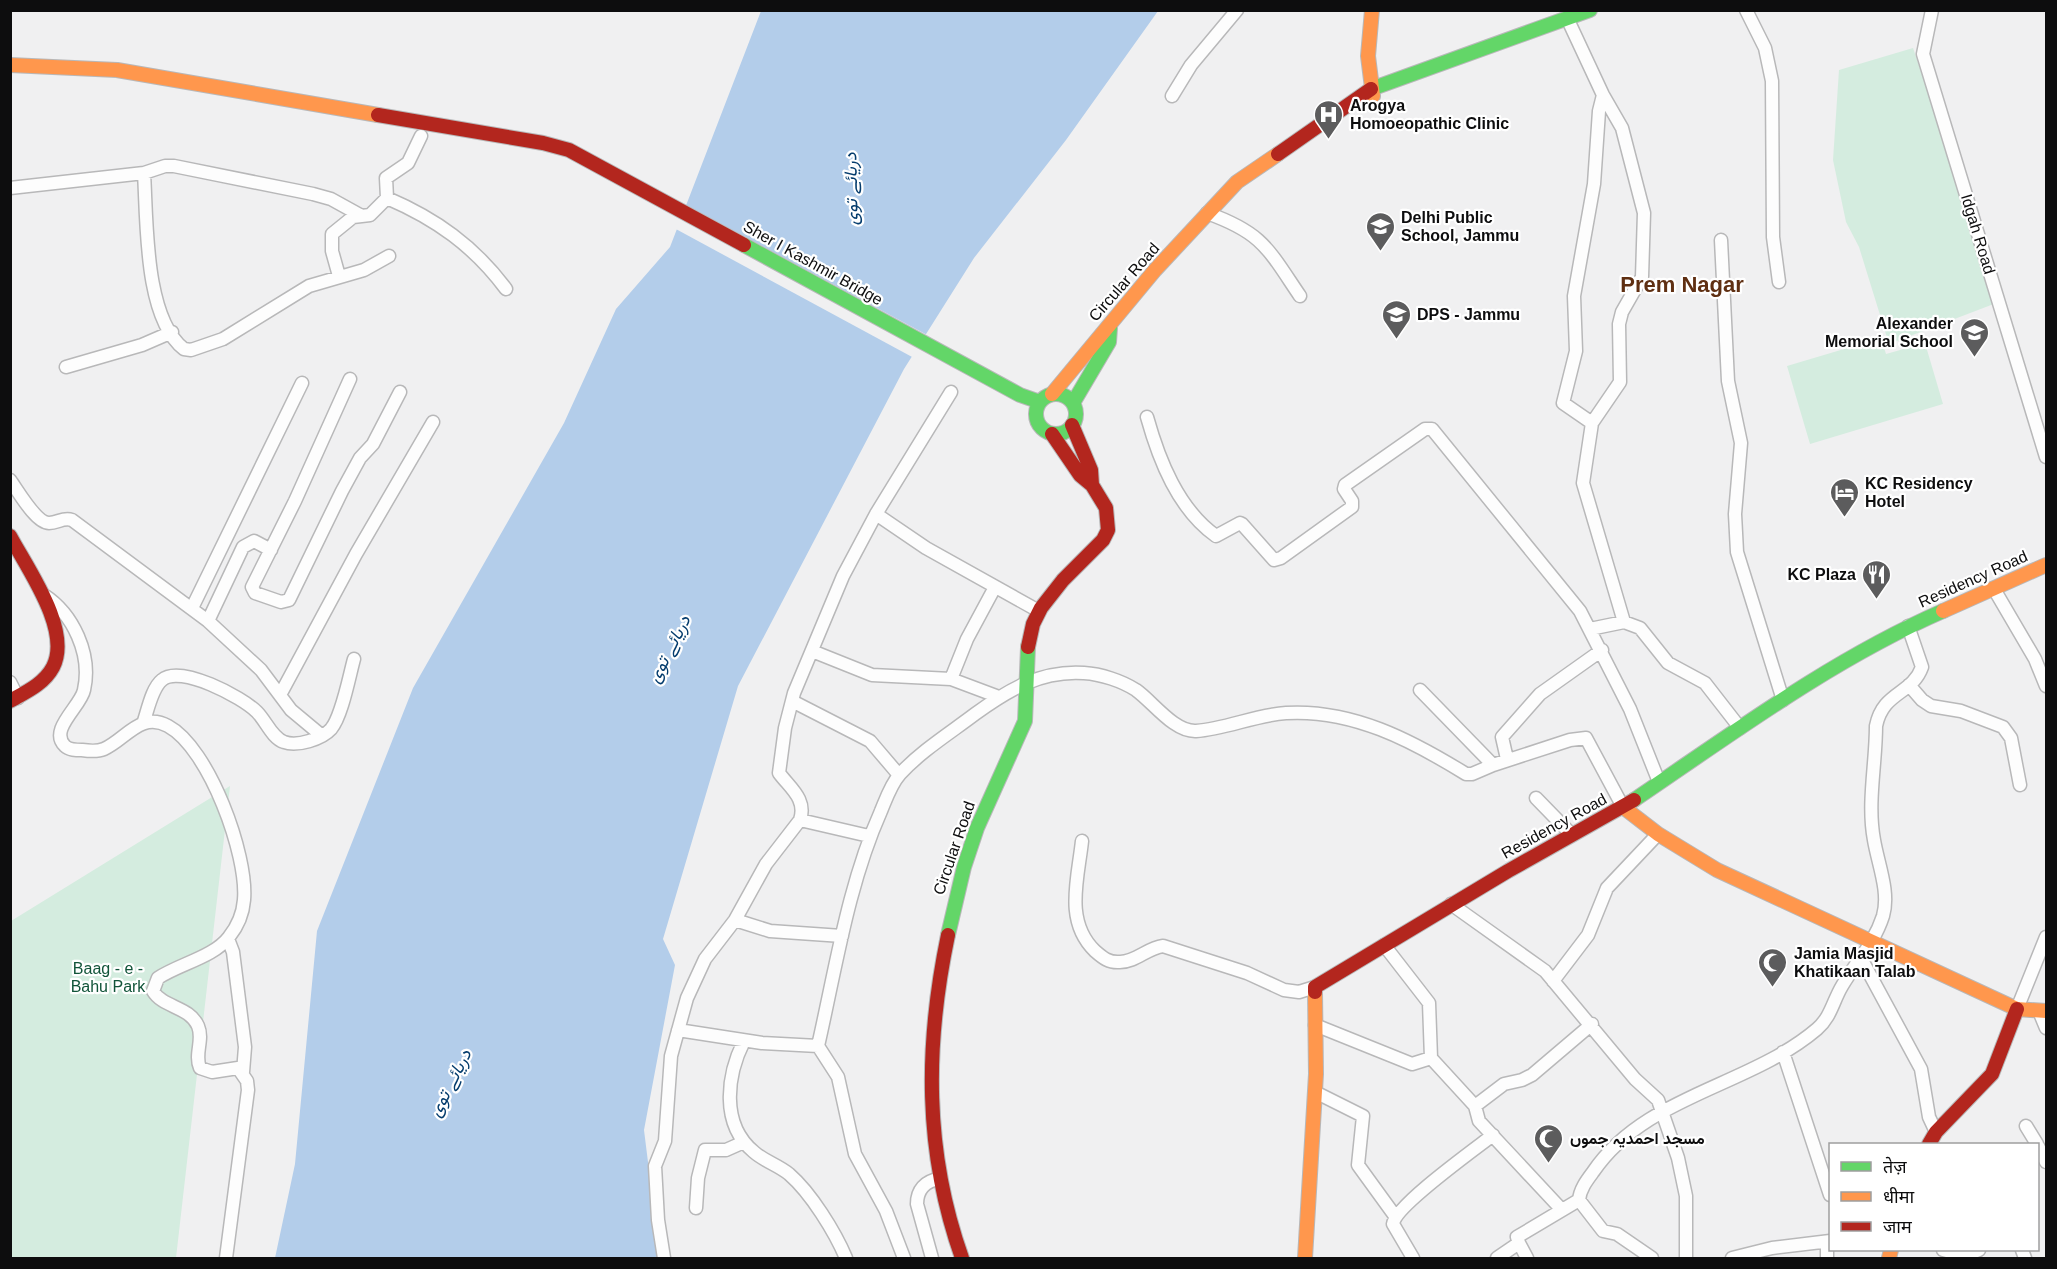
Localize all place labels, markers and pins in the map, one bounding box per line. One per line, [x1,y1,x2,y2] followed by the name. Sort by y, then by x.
[1350,97,1509,132] place label: Arogya Homoeopathic Clinic
[1313,98,1345,140] hospital icon: Arogya Homoeopathic Clinic
[1401,209,1519,244] place label: Delhi Public School, Jammu
[1364,210,1396,252] school or university icon: Delhi Public School, Jammu
[1380,298,1412,340] school or university icon: DPS - Jammu
[1417,306,1520,323] place label: DPS - Jammu
[1825,315,1953,350] place label: Alexander Memorial School
[1958,316,1990,358] school or university icon: Alexander Memorial School
[1865,475,1973,510] place label: KC Residency Hotel
[1828,476,1860,518] hotel icon: KC Residency Hotel
[1861,558,1893,600] restaurant icon: KC Plaza
[1788,566,1856,583] place label: KC Plaza
[1794,945,1916,980] place label: Jamia Masjid Khatikaan Talab
[1757,946,1789,988] mosque icon: Jamia Masjid Khatikaan Talab
[1533,1122,1565,1164] mosque icon: مسجد احمدیہ جموں
[1570,1130,1705,1149] place label: مسجد احمدیہ جموں

